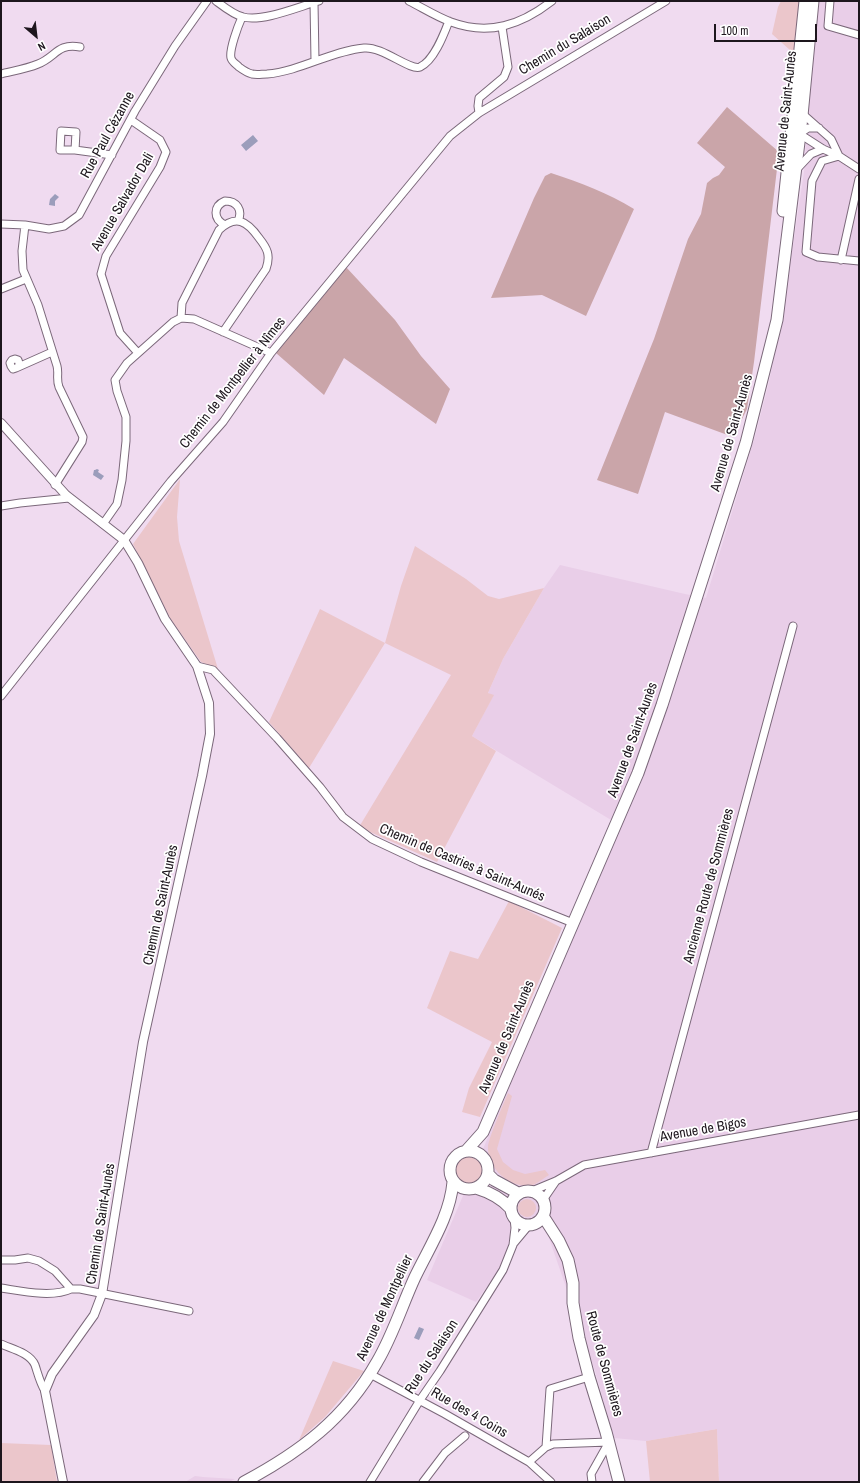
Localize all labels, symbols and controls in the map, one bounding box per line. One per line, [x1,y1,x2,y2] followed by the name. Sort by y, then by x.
[516,11,614,79] street label: Chemin du Salaison
[16,16,56,56] north arrow
[716,16,819,42] scale bar
[721,23,748,39] text: 100 m
[35,39,48,54] text: N
[771,50,801,172] street label: Avenue de Saint-Aunès
[77,89,139,181] street label: Rue Paul Cézanne
[88,150,158,254] street label: Avenue Salvador Dali
[176,314,290,452] street label: Chemin de Montpellier à Nîmes
[707,372,757,494] street label: Avenue de Saint-Aunès
[604,680,662,800] street label: Avenue de Saint-Aunès
[680,806,738,966] street label: Ancienne Route de Sommières
[377,820,547,906] street label: Chemin de Castries à Saint-Aunés
[140,843,182,967] street label: Chemin de Saint-Aunès
[476,978,538,1096] street label: Avenue de Saint-Aunès
[659,1114,747,1146] street label: Avenue de Bigos
[83,1162,119,1286] street label: Chemin de Saint-Aunès
[353,1252,417,1364] street label: Avenue de Montpellier
[582,1309,626,1419] street label: Route de Sommières
[402,1317,462,1397] street label: Rue du Salaison
[428,1384,510,1442] street label: Rue des 4 Coins

